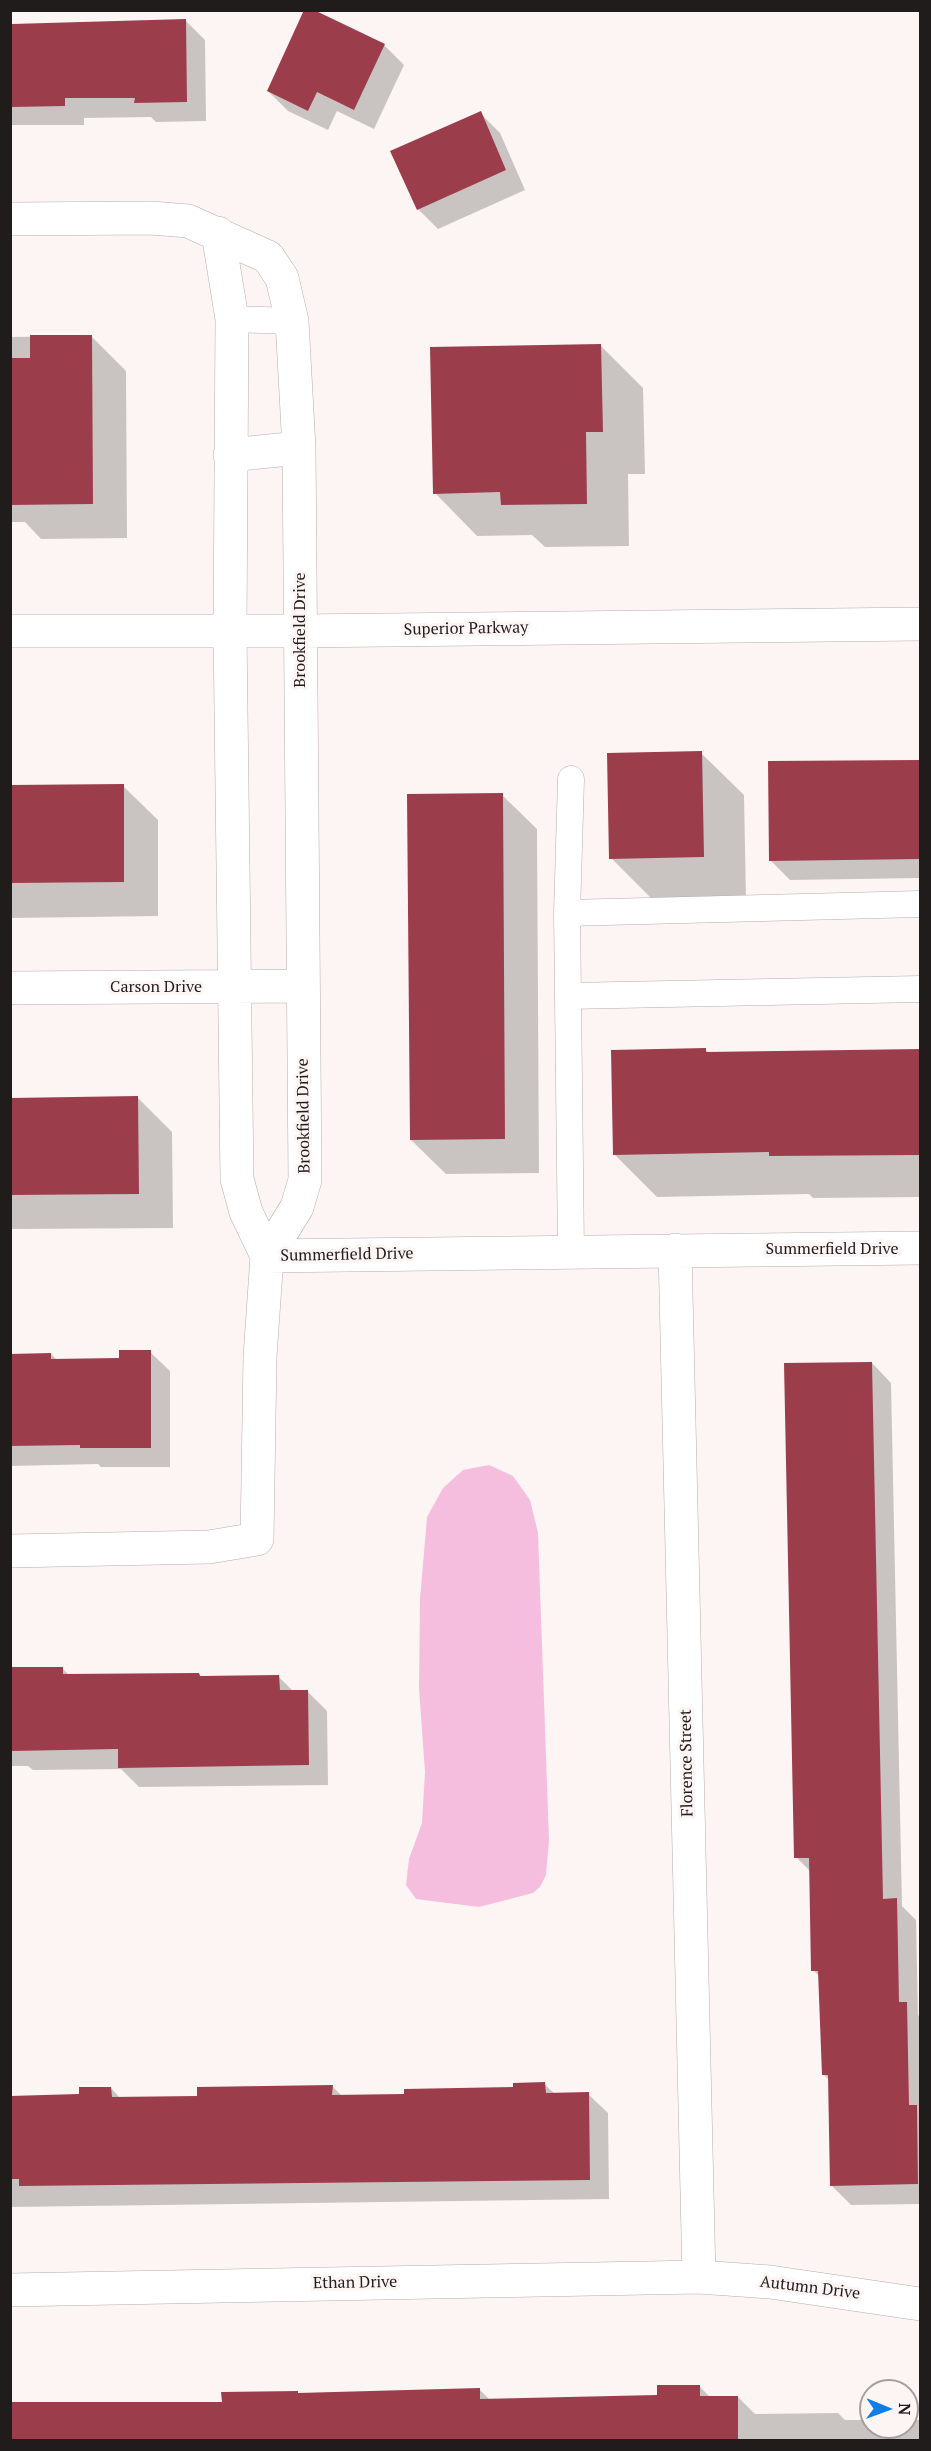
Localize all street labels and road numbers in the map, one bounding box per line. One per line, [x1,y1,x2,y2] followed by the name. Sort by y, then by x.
[290,572,310,688] street label: Brookfield Drive
[404,618,528,640] street label: Superior Parkway
[110,977,202,997] street label: Carson Drive
[293,1058,315,1174] street label: Brookfield Drive
[766,1239,898,1259] street label: Summerfield Drive
[280,1244,414,1266] street label: Summerfield Drive
[676,1709,698,1817] street label: Florence Street
[759,2272,861,2304] street label: Autumn Drive
[313,2273,397,2293] street label: Ethan Drive

